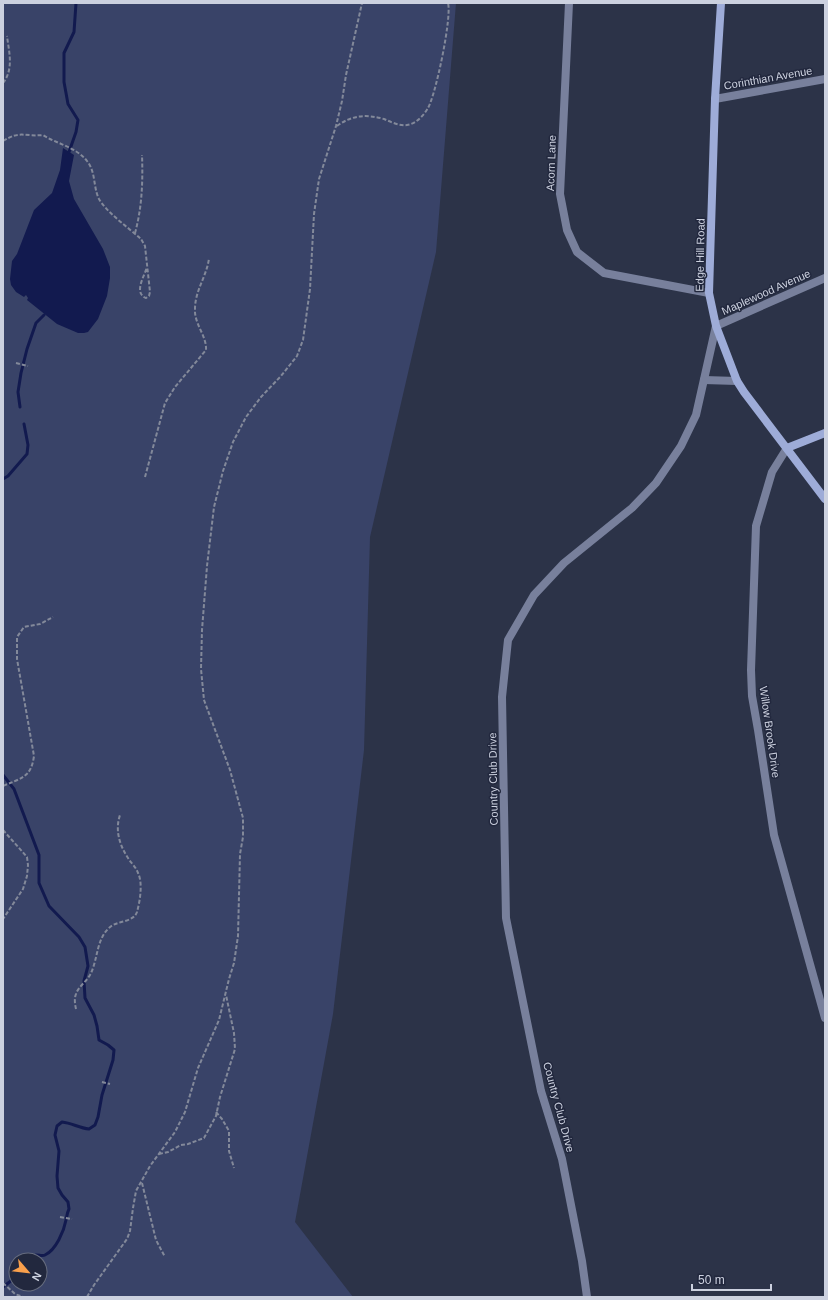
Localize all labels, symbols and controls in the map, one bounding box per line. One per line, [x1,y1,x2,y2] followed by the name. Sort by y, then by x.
[723,64,813,92] street label: Corinthian Avenue
[544,135,558,191] street label: Acorn Lane
[693,218,707,292] street label: Edge Hill Road
[720,267,812,317] street label: Maplewood Avenue
[758,685,782,779] street label: Willow Brook Drive
[486,732,500,826] street label: Country Club Drive
[541,1061,577,1153] street label: Country Club Drive
[8,1252,48,1292] north arrow
[692,1266,771,1292] scale bar
[30,1270,44,1283] text: N
[698,1273,725,1287] text: 50 m

